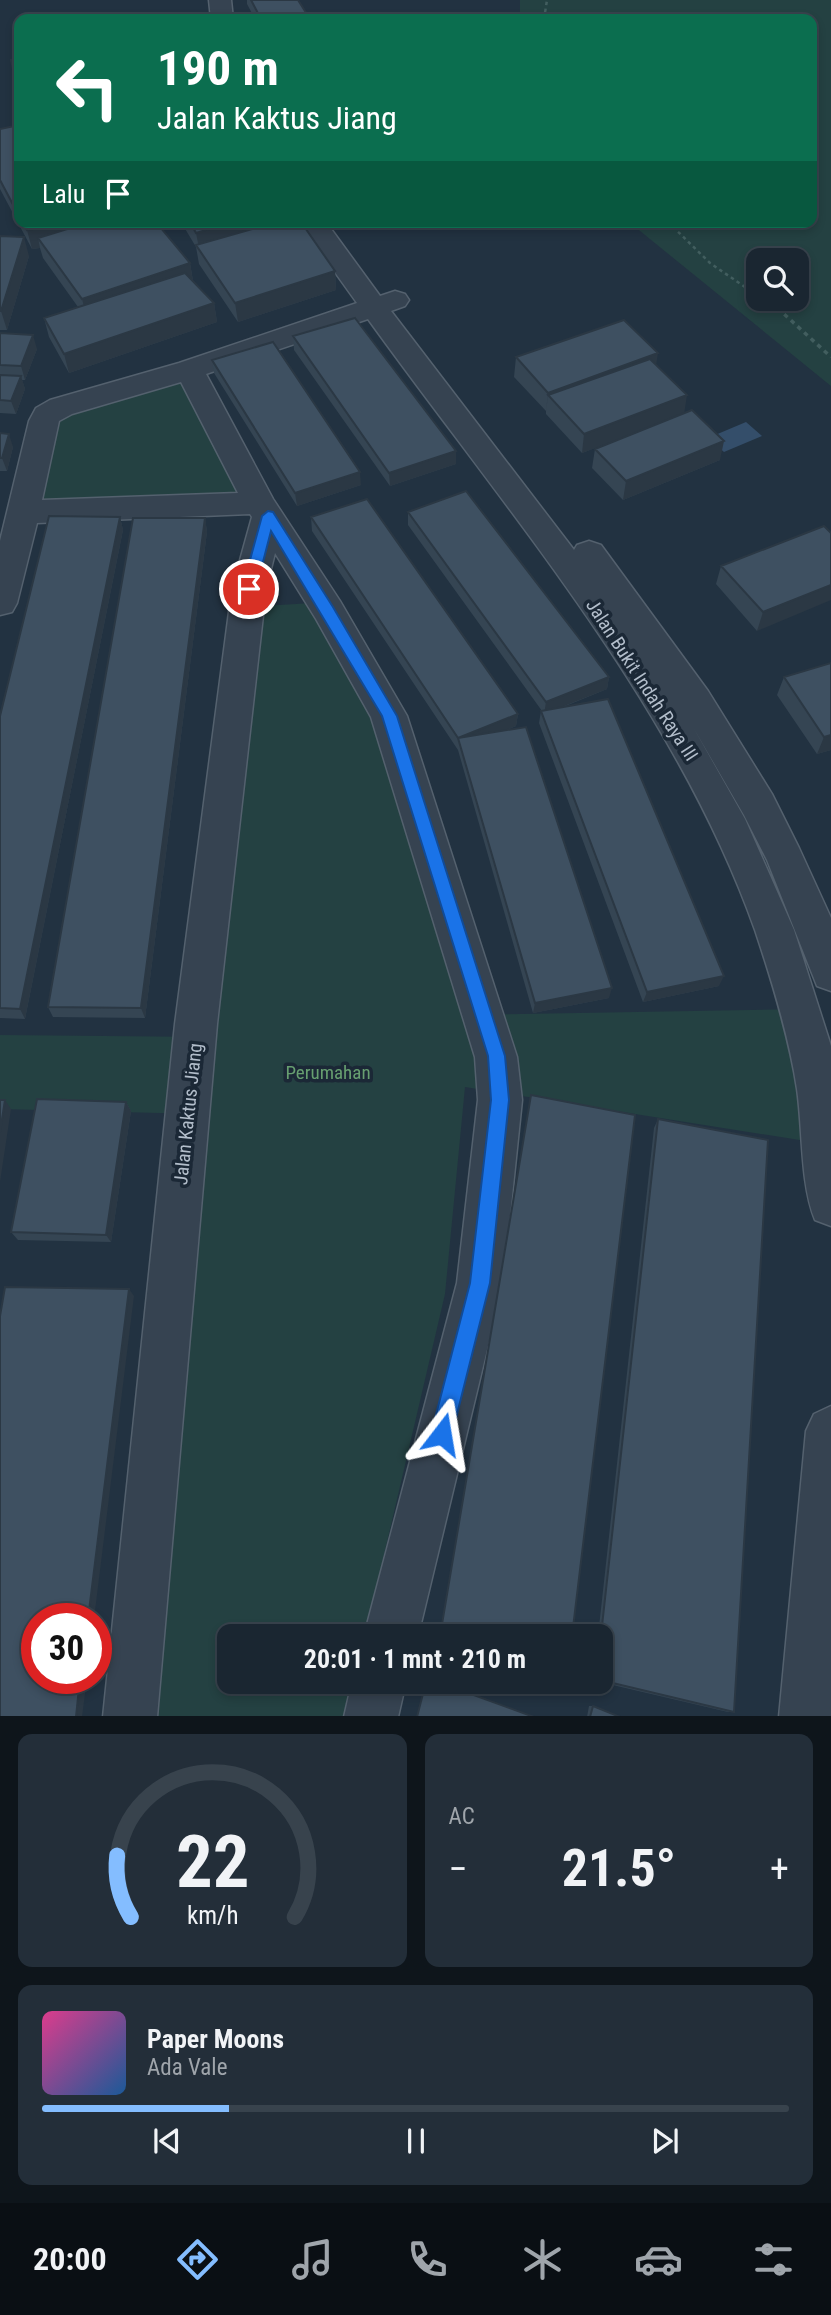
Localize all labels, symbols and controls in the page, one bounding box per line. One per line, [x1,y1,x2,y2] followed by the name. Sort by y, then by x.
[157,40,279,97] text: 190 m
[42,42,133,133] icon: left
[157,99,397,137] text: Jalan Kaktus Jiang
[99,175,137,213] icon: arrive
[42,179,85,209] text: Lalu
[746,248,809,311] map controls
[746,248,809,311] button: search
[219,559,279,619] pin
[230,570,268,608] icon: arrive
[581,595,703,765] street label: Jalan Bukit Indah Raya III
[169,1042,207,1186] street label: Jalan Kaktus Jiang
[285,1061,371,1084] park label: Perumahan
[405,1397,479,1471] position arrow
[21,1603,112,1694] speed limit sign: 30
[304,1644,526,1674] text: 20:01 · 1 mnt · 210 m
[449,1803,475,1830] text: AC
[175,1819,249,1905] text: 22
[562,1838,676,1899] text: 21.5°
[449,1847,468,1891] text: −
[770,1847,789,1891] text: +
[187,1900,238,1929] text: km/h
[147,2024,284,2054] text: Paper Moons
[147,2054,227,2081] text: Ada Vale
[148,2122,186,2160] icon: previous
[397,2122,435,2160] icon: pause
[646,2122,684,2160] icon: next
[173,2235,222,2284] icon: directions
[288,2235,337,2284] icon: music
[403,2235,452,2284] icon: phone
[518,2235,567,2284] icon: climate
[634,2235,683,2284] icon: car
[749,2235,798,2284] icon: filters
[33,2240,107,2278] text: 20:00

